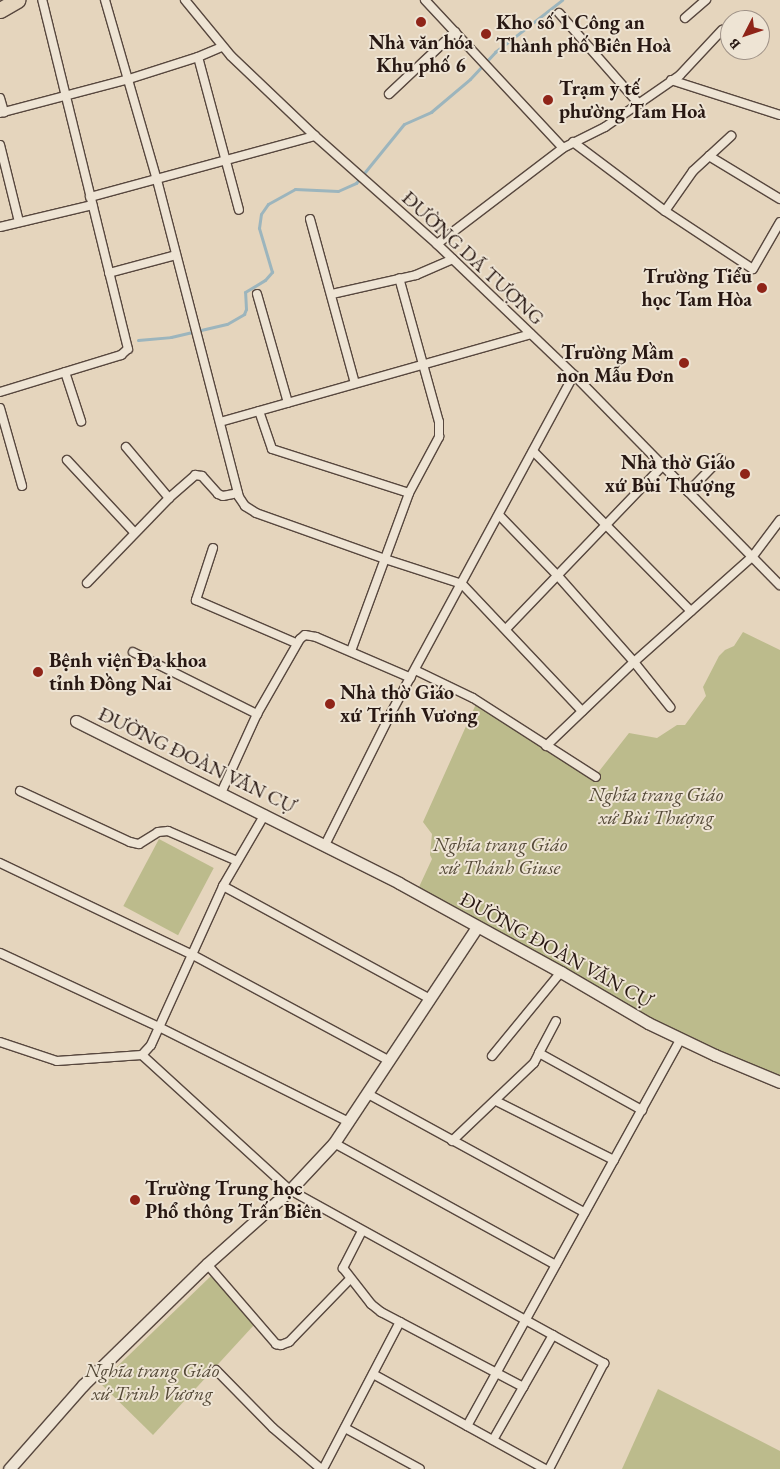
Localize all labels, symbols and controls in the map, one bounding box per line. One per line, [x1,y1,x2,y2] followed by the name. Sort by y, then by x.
[496,10,671,57] place label: Kho số 1 Công an Thành phố Biên Hoà
[720,10,770,60] north arrow
[415,16,427,28] marker: Nhà văn hóa Khu phố 6
[480,28,492,40] marker: Kho số 1 Công an Thành phố Biên Hoà
[369,30,473,77] place label: Nhà văn hóa Khu phố 6
[725,35,744,53] text: B
[559,76,706,123] place label: Trạm y tế phường Tam Hoà
[541,93,555,107] marker: Trạm y tế phường Tam Hoà
[397,186,549,330] street label: ĐƯỜNG DÃ TƯỢNG
[642,264,752,311] place label: Trường Tiểu học Tam Hòa
[756,282,768,294] marker: Trường Tiểu học Tam Hòa
[557,340,674,387] place label: Trường Mầm non Mẫu Đơn
[678,357,690,369] marker: Trường Mầm non Mẫu Đơn
[605,450,735,497] place label: Nhà thờ Giáo xứ Bùi Thượng
[739,468,751,480] marker: Nhà thờ Giáo xứ Bùi Thượng
[49,648,207,695] place label: Bệnh viện Đa khoa tỉnh Đồng Nai
[31,665,45,679] marker: Bệnh viện Đa khoa tỉnh Đồng Nai
[340,680,478,727] place label: Nhà thờ Giáo xứ Trinh Vương
[324,698,336,710] marker: Nhà thờ Giáo xứ Trinh Vương
[94,702,300,818] street label: ĐƯỜNG ĐOÀN VĂN CỰ
[589,783,723,830] park label: Nghĩa trang Giáo xứ Bùi Thượng
[433,832,567,879] park label: Nghĩa trang Giáo xứ Thánh Giuse
[456,887,656,1013] street label: ĐƯỜNG ĐOÀN VĂN CỰ
[145,1176,322,1223] place label: Trường Trung học Phổ thông Trấn Biên
[129,1194,141,1206] marker: Trường Trung học Phổ thông Trấn Biên
[85,1359,219,1406] park label: Nghĩa trang Giáo xứ Trinh Vương

